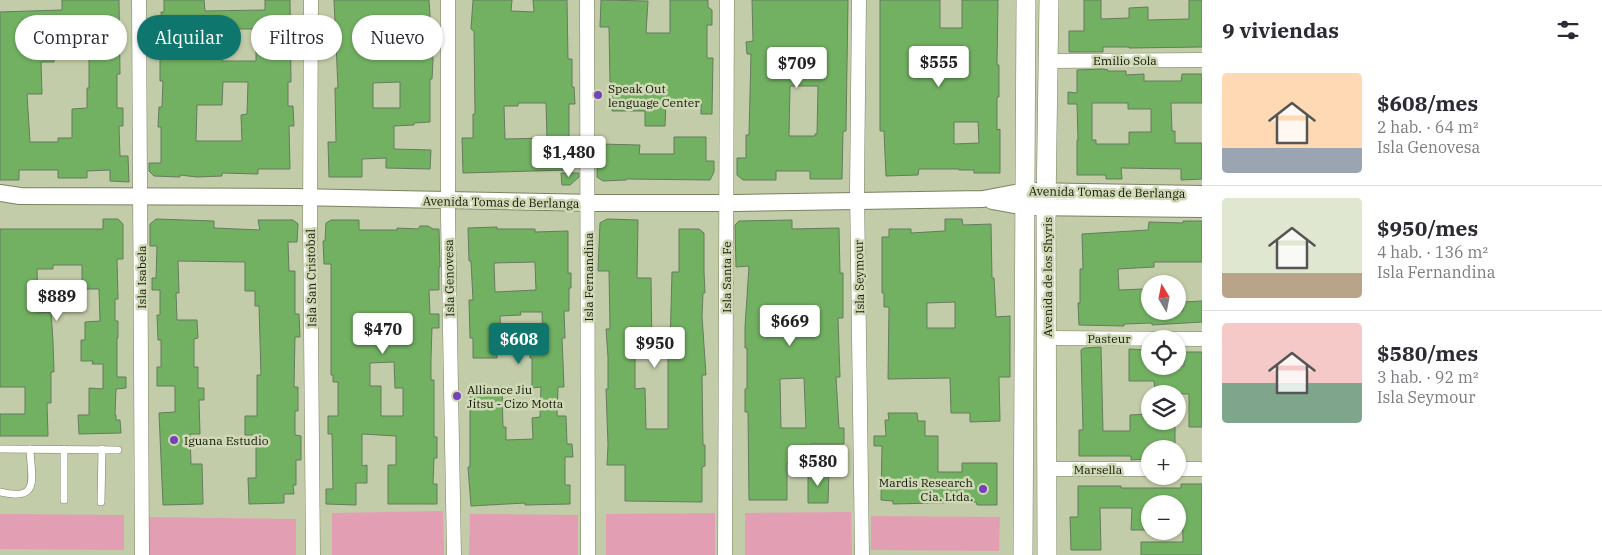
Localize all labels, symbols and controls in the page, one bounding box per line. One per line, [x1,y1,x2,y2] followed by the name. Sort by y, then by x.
[15,15,127,60] chip: Comprar
[137,15,241,60] chip: Alquilar
[251,15,342,60] chip: Filtros
[352,15,443,60] chip: Nuevo
[1222,16,1339,44] text: 9 viviendas
[1554,16,1582,44] icon: filters
[767,46,827,89] pin: $709
[909,46,969,88] pin: $555
[920,52,958,72] text: $555
[778,53,816,73] text: $709
[1093,53,1157,68] street label: Emilio Sola
[608,81,700,110] place label: Speak Out lenguage Center
[592,89,604,101] marker: Speak Out lenguage Center
[1377,89,1478,117] text: $608/mes
[1262,93,1322,153] icon: home
[1377,117,1479,137] text: 2 hab. · 64 m²
[528,136,610,178] pin: $1,480
[1377,137,1480,157] text: Isla Genovesa
[543,142,595,162] text: $1,480
[1029,183,1186,201] street label: Avenida Tomas de Berlanga
[423,193,580,211] street label: Avenida Tomas de Berlanga
[1377,214,1478,242] text: $950/mes
[1040,217,1055,337] street label: Avenida de los Shyris
[1262,218,1322,278] icon: home
[303,229,319,327] street label: Isla San Cristobal
[581,232,596,321] street label: Isla Fernandina
[441,239,457,317] street label: Isla Genovesa
[851,239,867,314] street label: Isla Seymour
[719,241,734,313] street label: Isla Santa Fe
[1377,242,1488,262] text: 4 hab. · 136 m²
[134,245,149,309] street label: Isla Isabela
[1377,262,1496,282] text: Isla Fernandina
[1141,275,1186,320] north arrow
[1141,275,1186,540] map controls
[27,280,87,322] pin: $889
[38,286,76,306] text: $889
[760,304,820,347] pin: $669
[771,311,809,331] text: $669
[353,312,413,355] pin: $470
[364,319,402,339] text: $470
[489,322,549,365] pin: $608
[625,326,685,369] pin: $950
[500,329,538,349] text: $608
[1141,330,1186,375] button: locate
[1087,331,1131,346] street label: Pasteur
[636,333,674,353] text: $950
[1377,339,1478,367] text: $580/mes
[1262,343,1322,403] icon: home
[1377,367,1479,387] text: 3 hab. · 92 m²
[467,382,564,411] place label: Alliance Jiu Jitsu - Cizo Motta
[1141,385,1186,430] button: layers
[1377,387,1475,407] text: Isla Seymour
[451,390,463,402] marker: Alliance Jiu Jitsu - Cizo Motta
[184,433,269,448] place label: Iguana Estudio
[168,434,180,446] marker: Iguana Estudio
[1141,440,1186,485] button: +
[788,444,848,487] pin: $580
[799,451,837,471] text: $580
[1074,462,1123,477] street label: Marsella
[879,475,974,504] place label: Mardis Research Cia. Ltda.
[977,483,989,495] marker: Mardis Research Cia. Ltda.
[1141,495,1186,540] button: −

